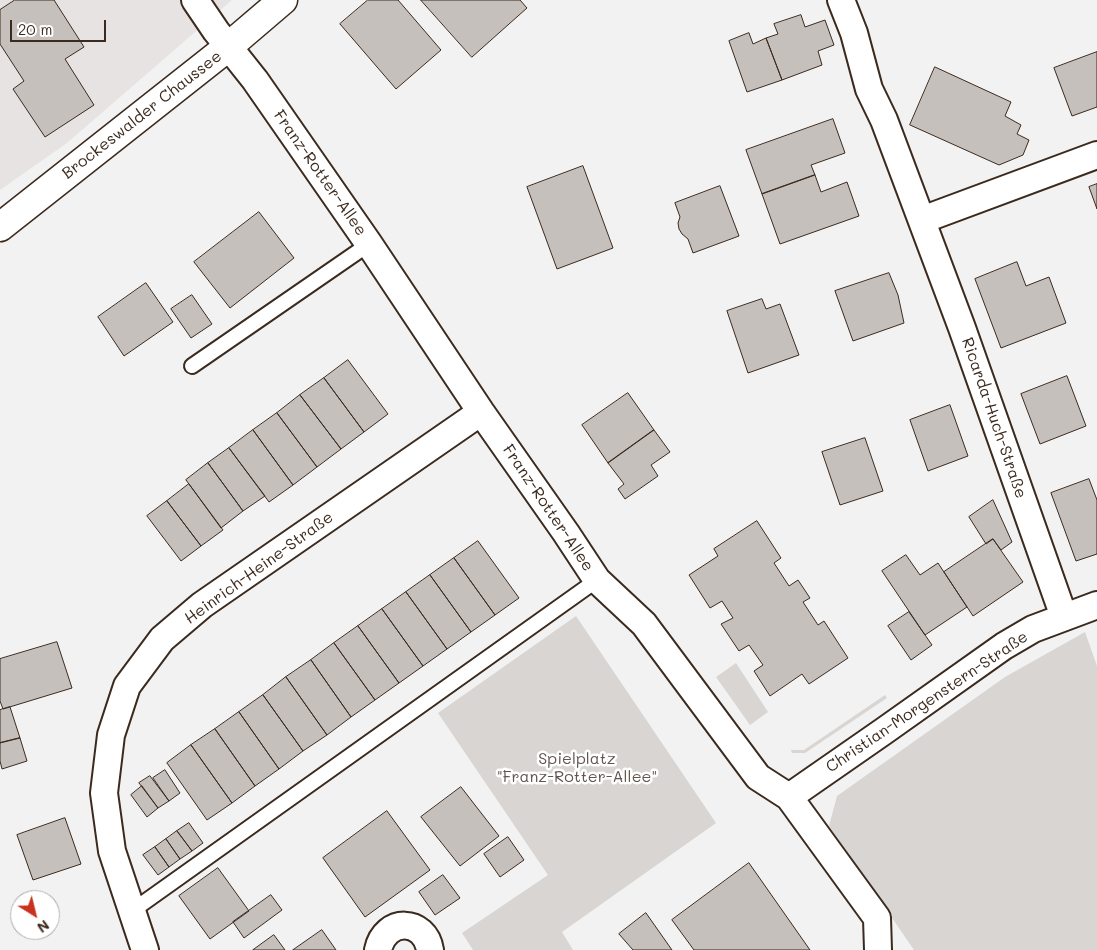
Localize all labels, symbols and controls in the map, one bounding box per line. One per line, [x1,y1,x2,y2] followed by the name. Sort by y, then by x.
[12,10,109,42] scale bar
[18,19,52,39] text: 20 m
[58,47,226,183] street label: Brockeswalder Chaussee
[269,107,371,239] street label: Franz-Rotter-Allee
[957,335,1031,501] street label: Ricarda-Huch-Straße
[498,441,598,575] street label: Franz-Rotter-Allee
[181,508,337,628] street label: Heinrich-Heine-Straße
[822,627,1032,777] street label: Christian-Morgenstern-Straße
[497,749,657,787] park label: Spielplatz "Franz-Rotter-Allee"
[10,890,60,940] north arrow
[34,916,53,938] text: N

